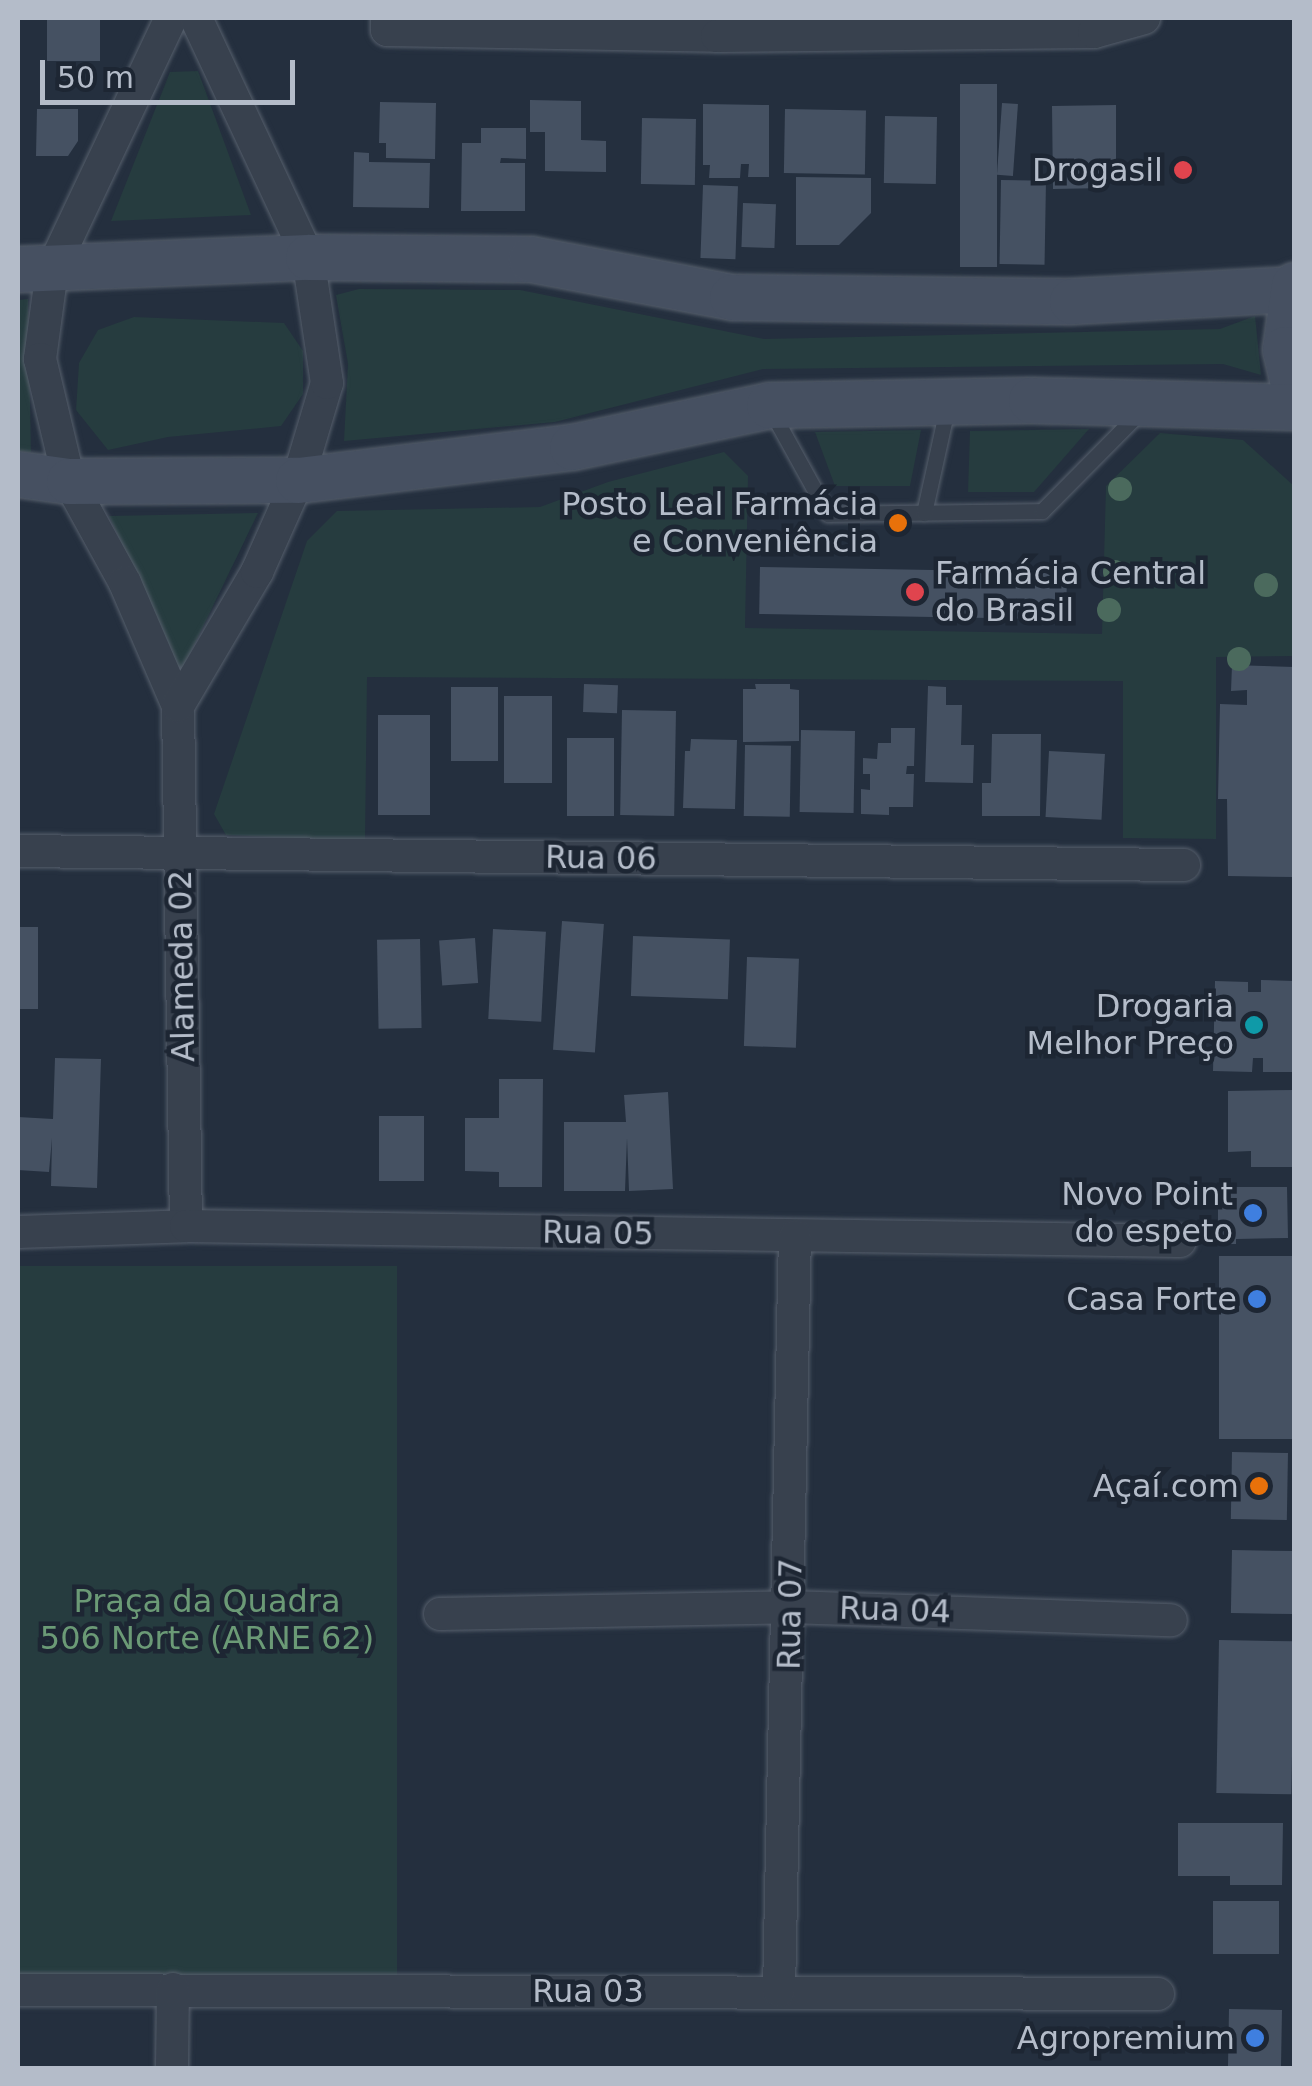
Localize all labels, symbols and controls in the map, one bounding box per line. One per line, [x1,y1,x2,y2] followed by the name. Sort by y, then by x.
[45,40,300,102] scale bar
[57,60,134,95] text: 50 m
[1032,151,1163,189] place label: Drogasil
[1172,159,1194,181] marker: Drogasil
[561,486,878,561] place label: Posto Leal Farmácia e Conveniência
[887,512,909,534] marker: Posto Leal Farmácia e Conveniência
[935,555,1206,630] place label: Farmácia Central do Brasil
[904,581,926,603] marker: Farmácia Central do Brasil
[545,838,657,878] street label: Rua 06
[161,870,203,1062] street label: Alameda 02
[1027,988,1234,1063] place label: Drogaria Melhor Preço
[1243,1014,1265,1036] marker: Drogaria Melhor Preço
[1061,1176,1233,1251] place label: Novo Point do espeto
[1242,1202,1264,1224] marker: Novo Point do espeto
[542,1213,654,1253] street label: Rua 05
[1066,1280,1237,1318] place label: Casa Forte
[1246,1288,1268,1310] marker: Casa Forte
[1093,1467,1239,1505] place label: Açaí.com
[1248,1475,1270,1497] marker: Açaí.com
[770,1558,810,1670] street label: Rua 07
[40,1583,374,1658] park label: Praça da Quadra 506 Norte (ARNE 62)
[839,1589,951,1631] street label: Rua 04
[532,1972,644,2010] street label: Rua 03
[1017,2019,1235,2057] place label: Agropremium
[1244,2027,1266,2049] marker: Agropremium

